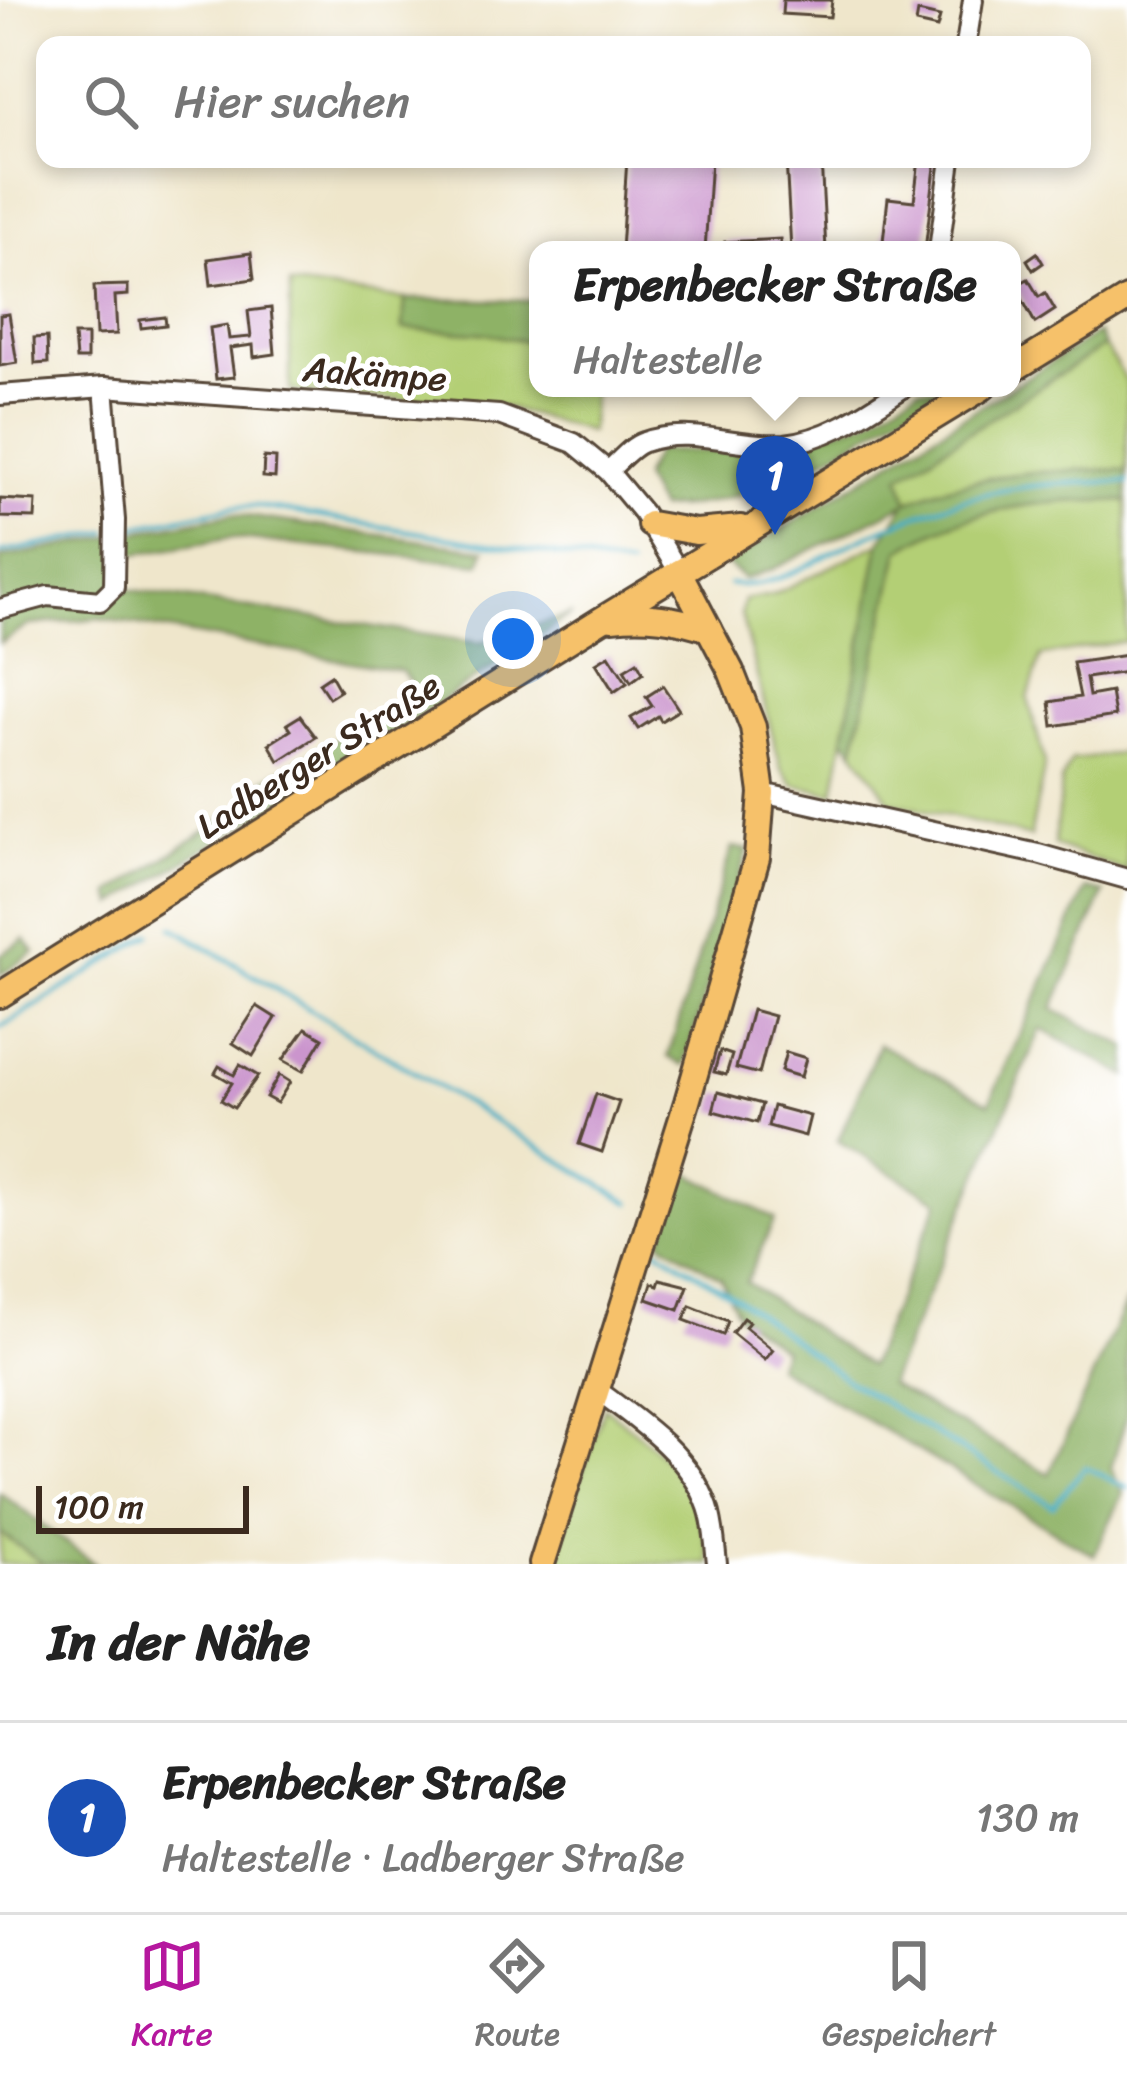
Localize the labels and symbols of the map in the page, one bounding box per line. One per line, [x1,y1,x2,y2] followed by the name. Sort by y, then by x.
[300,337,449,411] street label: Aakämpe
[736,436,814,535] pin: 1
[483,609,543,669] your location
[183,655,454,857] street label: Ladberger Straße
[36,1480,249,1533] scale bar

